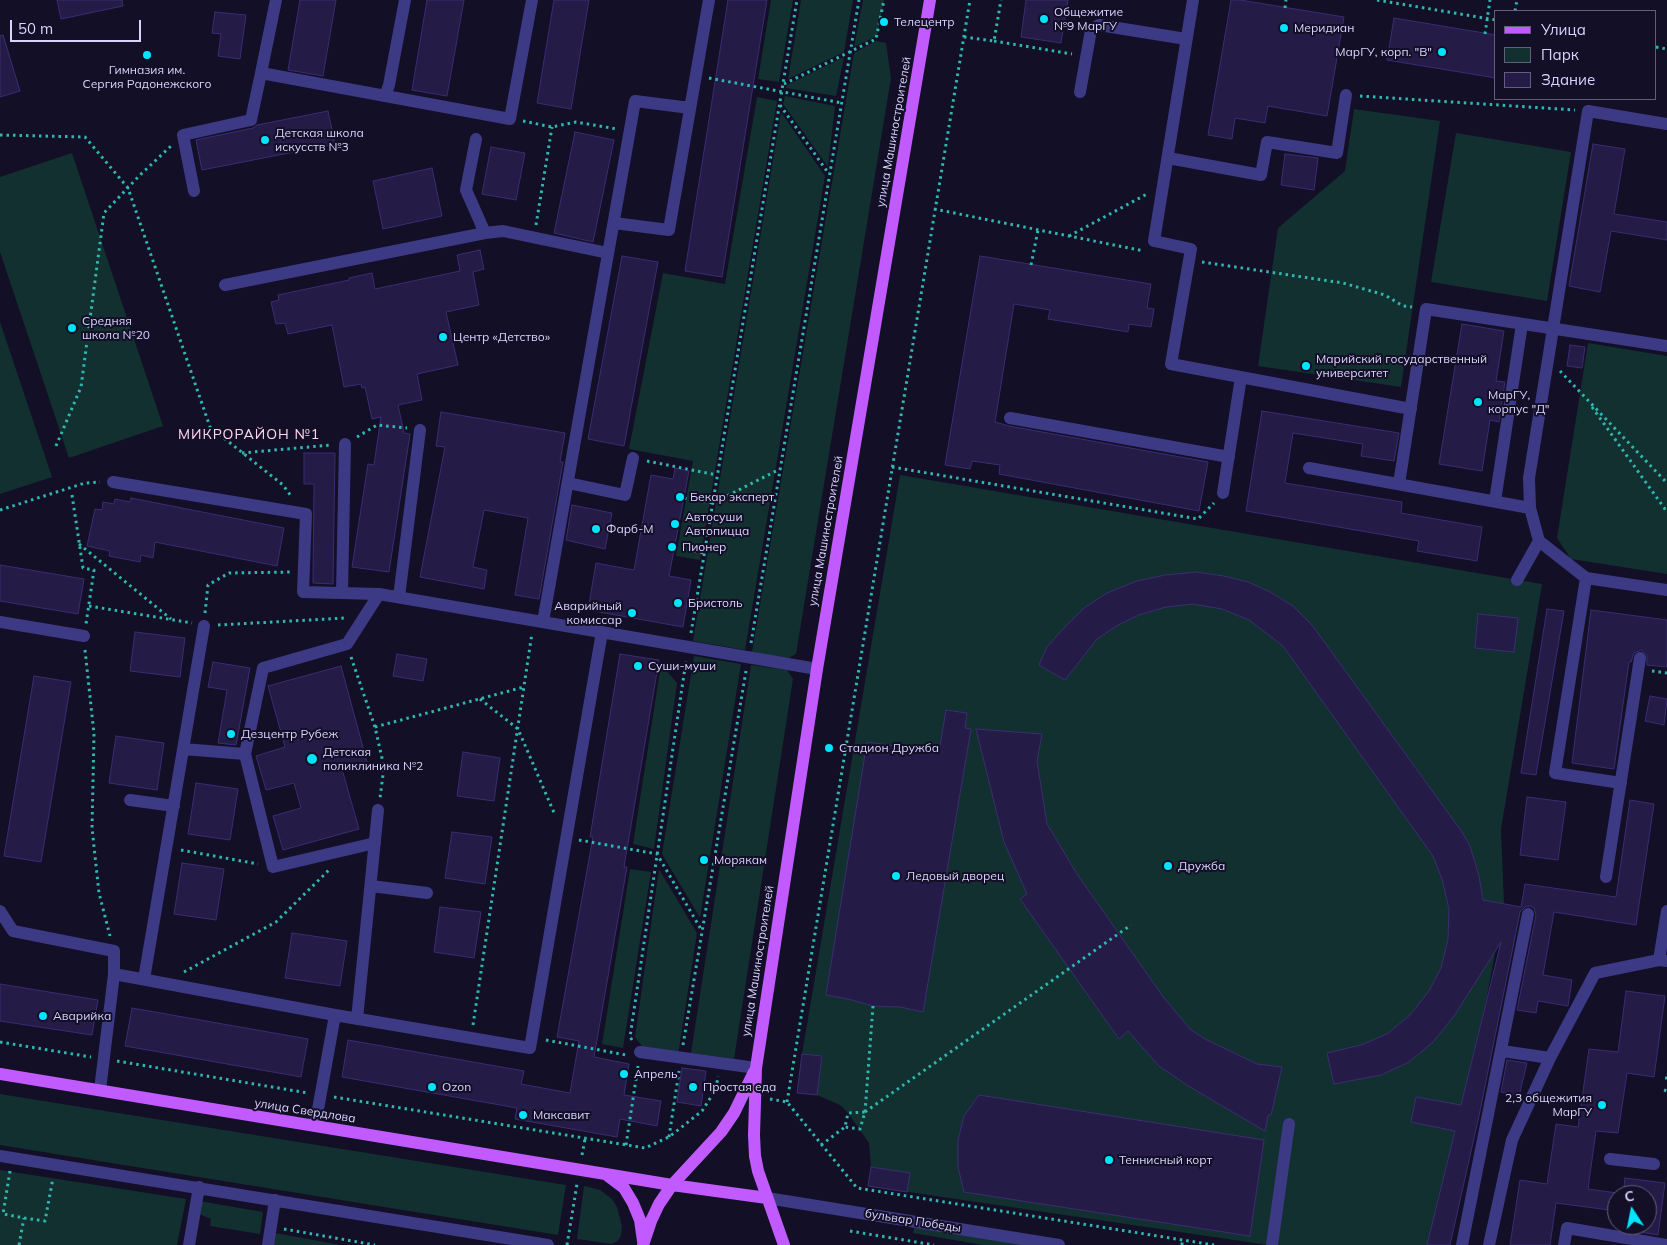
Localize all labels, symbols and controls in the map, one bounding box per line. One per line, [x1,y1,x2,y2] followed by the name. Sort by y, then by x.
[1054,5,1123,33] place label: Общежитие №9 МарГУ
[12,10,144,42] scale bar
[1494,10,1657,100] legend
[1038,13,1050,25] marker: Общежитие №9 МарГУ
[894,15,955,29] place label: Телецентр
[878,16,890,28] marker: Телецентр
[18,19,53,38] text: 50 m
[1541,20,1586,39] text: Улица
[1294,21,1354,35] place label: Меридиан
[1278,22,1290,34] marker: Меридиан
[1335,45,1432,59] place label: МарГУ, корп. "В"
[1541,45,1579,64] text: Парк
[1436,46,1448,58] marker: МарГУ, корп. "В"
[141,49,153,61] marker: Гимназия им. Сергия Радонежского
[874,56,914,208] street label: улица Машиностроителей
[83,63,211,91] place label: Гимназия им. Сергия Радонежского
[1541,70,1595,89] text: Здание
[275,126,364,154] place label: Детская школа искусств №3
[259,134,271,146] marker: Детская школа искусств №3
[82,314,150,342] place label: Средняя школа №20
[66,322,78,334] marker: Средняя школа №20
[453,330,550,344] place label: Центр «Детство»
[437,331,449,343] marker: Центр «Детство»
[1316,352,1487,380] place label: Марийский государственный университет
[1300,360,1312,372] marker: Марийский государственный университет
[1488,388,1550,416] place label: МарГУ, корпус "Д"
[1472,396,1484,408] marker: МарГУ, корпус "Д"
[176,427,322,443] district label: МИКРОРАЙОН №1
[806,455,846,607] street label: улица Машиностроителей
[690,490,774,504] place label: Бекар эксперт
[674,491,686,503] marker: Бекар эксперт
[685,510,749,538] place label: Автосуши Автопицца
[669,518,681,530] marker: Автосуши Автопицца
[606,522,654,536] place label: Фарб-М
[590,523,602,535] marker: Фарб-М
[682,540,726,554] place label: Пионер
[666,541,678,553] marker: Пионер
[688,596,743,610] place label: Бристоль
[672,597,684,609] marker: Бристоль
[554,599,622,627] place label: Аварийный комиссар
[626,607,638,619] marker: Аварийный комиссар
[648,659,716,673] place label: Суши-муши
[632,660,644,672] marker: Суши-муши
[241,727,338,741] place label: Дезцентр Рубеж
[225,728,237,740] marker: Дезцентр Рубеж
[839,741,939,755] place label: Стадион Дружба
[823,742,835,754] marker: Стадион Дружба
[323,745,423,773] place label: Детская поликлиника №2
[305,752,319,766] marker: Детская поликлиника №2
[714,853,767,867] place label: Морякам
[698,854,710,866] marker: Морякам
[1178,859,1225,873] place label: Дружба
[1162,860,1174,872] marker: Дружба
[906,869,1004,883] place label: Ледовый дворец
[890,870,902,882] marker: Ледовый дворец
[739,884,777,1038] street label: улица Машиностроителей
[53,1009,111,1023] place label: Аварийка
[37,1010,49,1022] marker: Аварийка
[634,1067,678,1081] place label: Апрель
[618,1068,630,1080] marker: Апрель
[442,1080,471,1094] place label: Ozon
[703,1080,776,1094] place label: Простая еда
[426,1081,438,1093] marker: Ozon
[687,1081,699,1093] marker: Простая еда
[1505,1091,1592,1119] place label: 2,3 общежития МарГУ
[253,1096,357,1126] street label: улица Свердлова
[1596,1099,1608,1111] marker: 2,3 общежития МарГУ
[533,1108,590,1122] place label: Максавит
[517,1109,529,1121] marker: Максавит
[1119,1153,1212,1167] place label: Теннисный корт
[1103,1154,1115,1166] marker: Теннисный корт
[1607,1185,1657,1235] north arrow
[1623,1187,1636,1206] text: С
[864,1206,962,1236] street label: бульвар Победы

